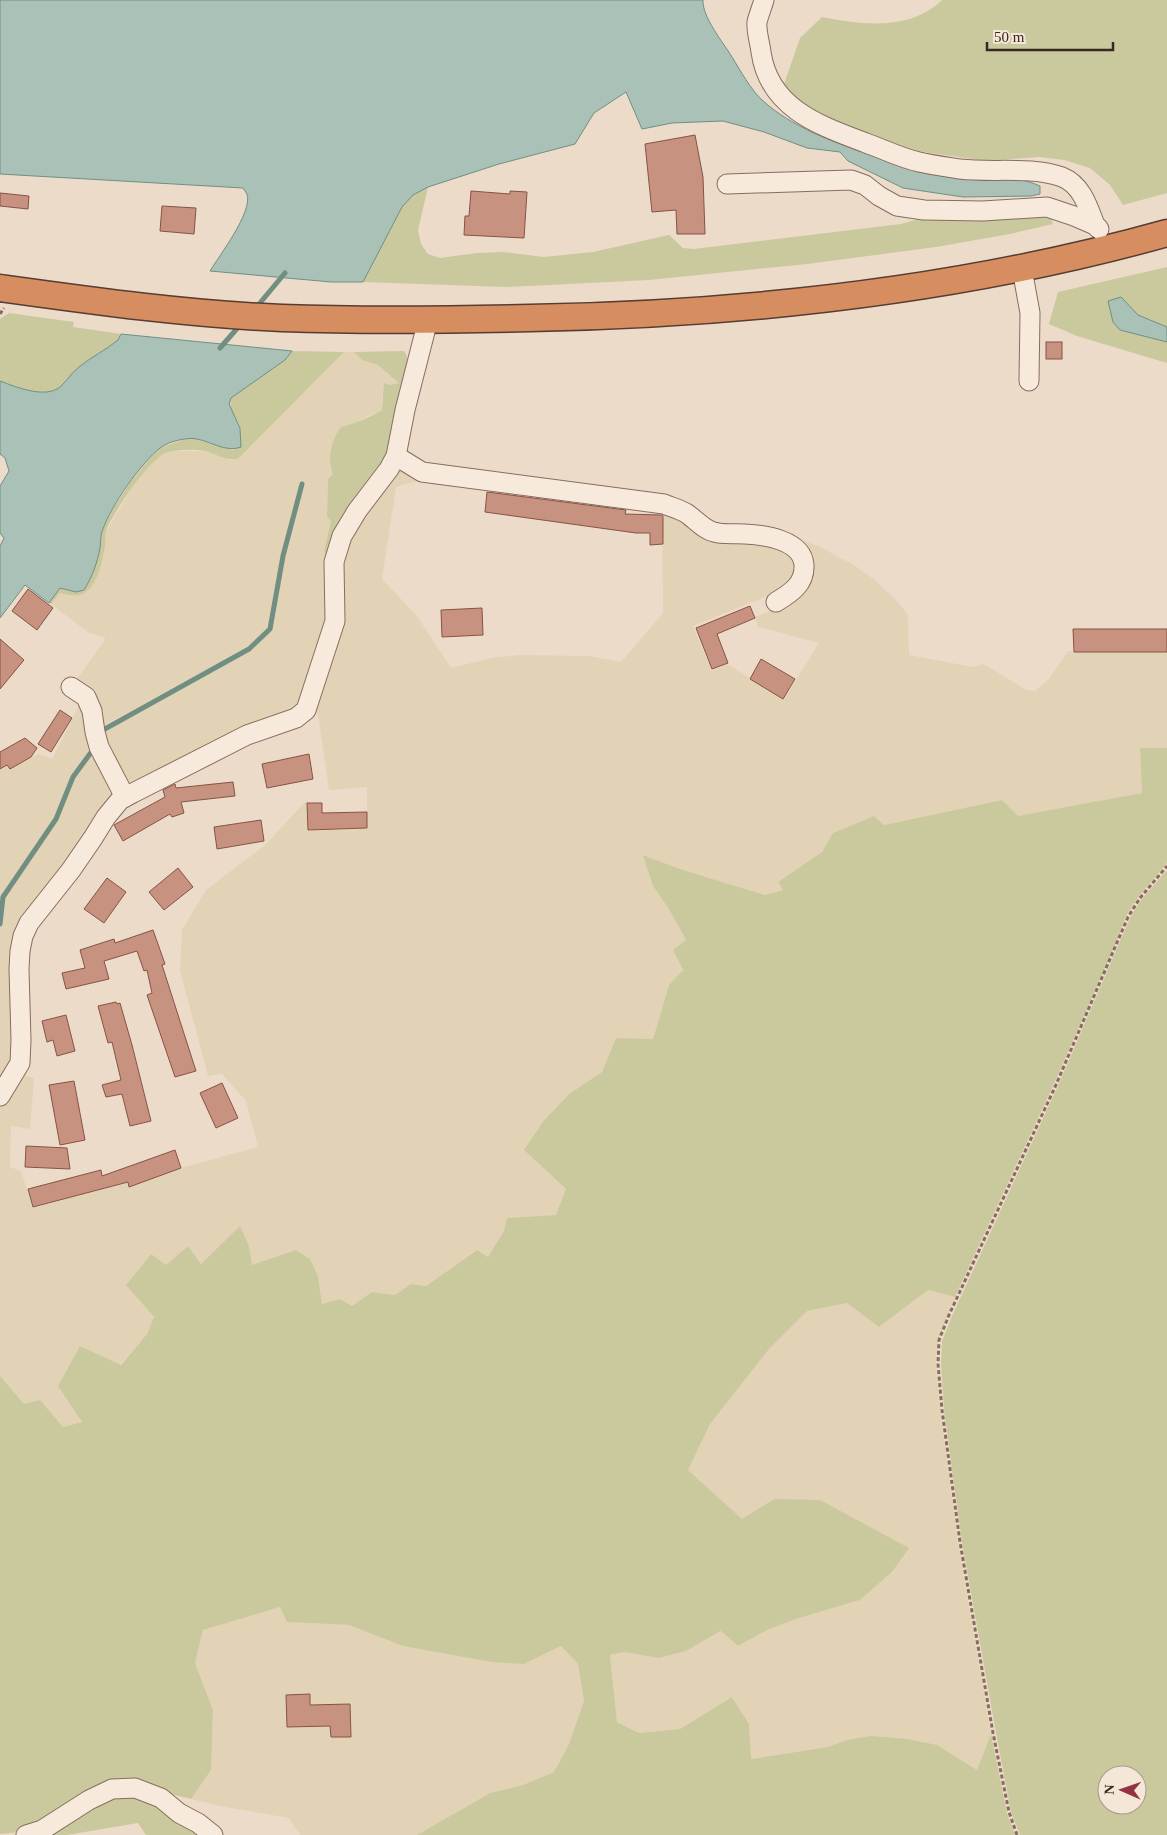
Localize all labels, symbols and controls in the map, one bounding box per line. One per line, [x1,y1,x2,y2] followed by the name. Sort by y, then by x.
[987,20,1113,52] scale bar
[994,29,1025,45] text: 50 m
[1097,1765,1147,1815] north arrow
[1102,1784,1117,1795] text: N

